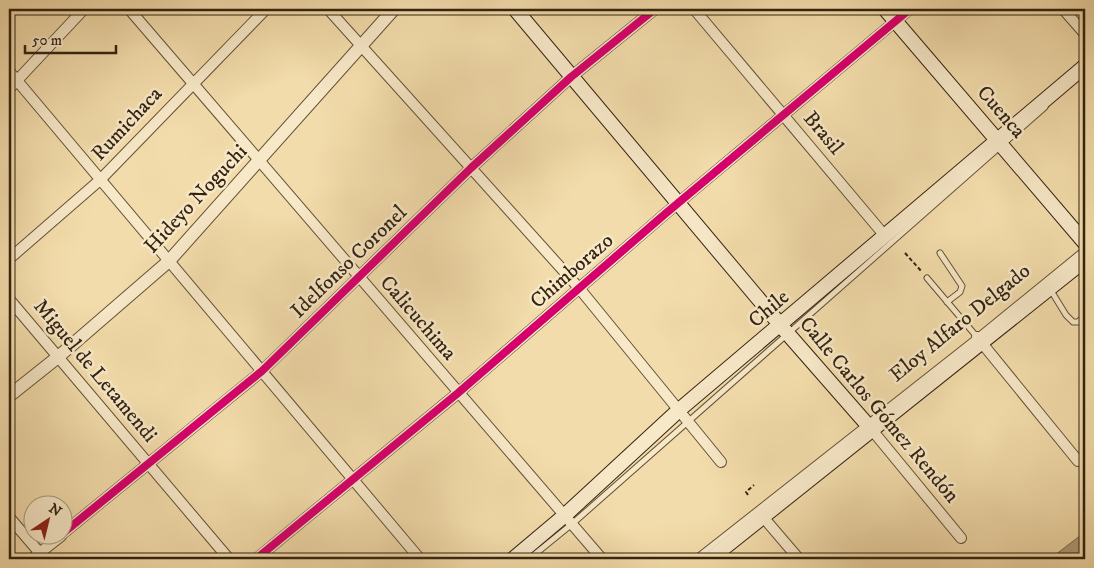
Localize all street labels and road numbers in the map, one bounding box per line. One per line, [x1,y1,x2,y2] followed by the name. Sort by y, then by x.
[971,80,1031,144] street label: Cuenca
[86,81,168,167] street label: Rumichaca
[797,106,849,161] street label: Brasil
[139,139,253,259] street label: Hideyo Noguchi
[286,200,413,324] street label: Idelfonso Coronel
[525,228,619,314] street label: Chimborazo
[884,258,1036,388] street label: Eloy Alfaro Delgado
[374,270,462,366] street label: Calicuchima
[743,284,795,334] street label: Chile
[28,294,162,448] street label: Miguel de Letamendi
[793,312,965,508] street label: Calle Carlos Gómez Rendón

